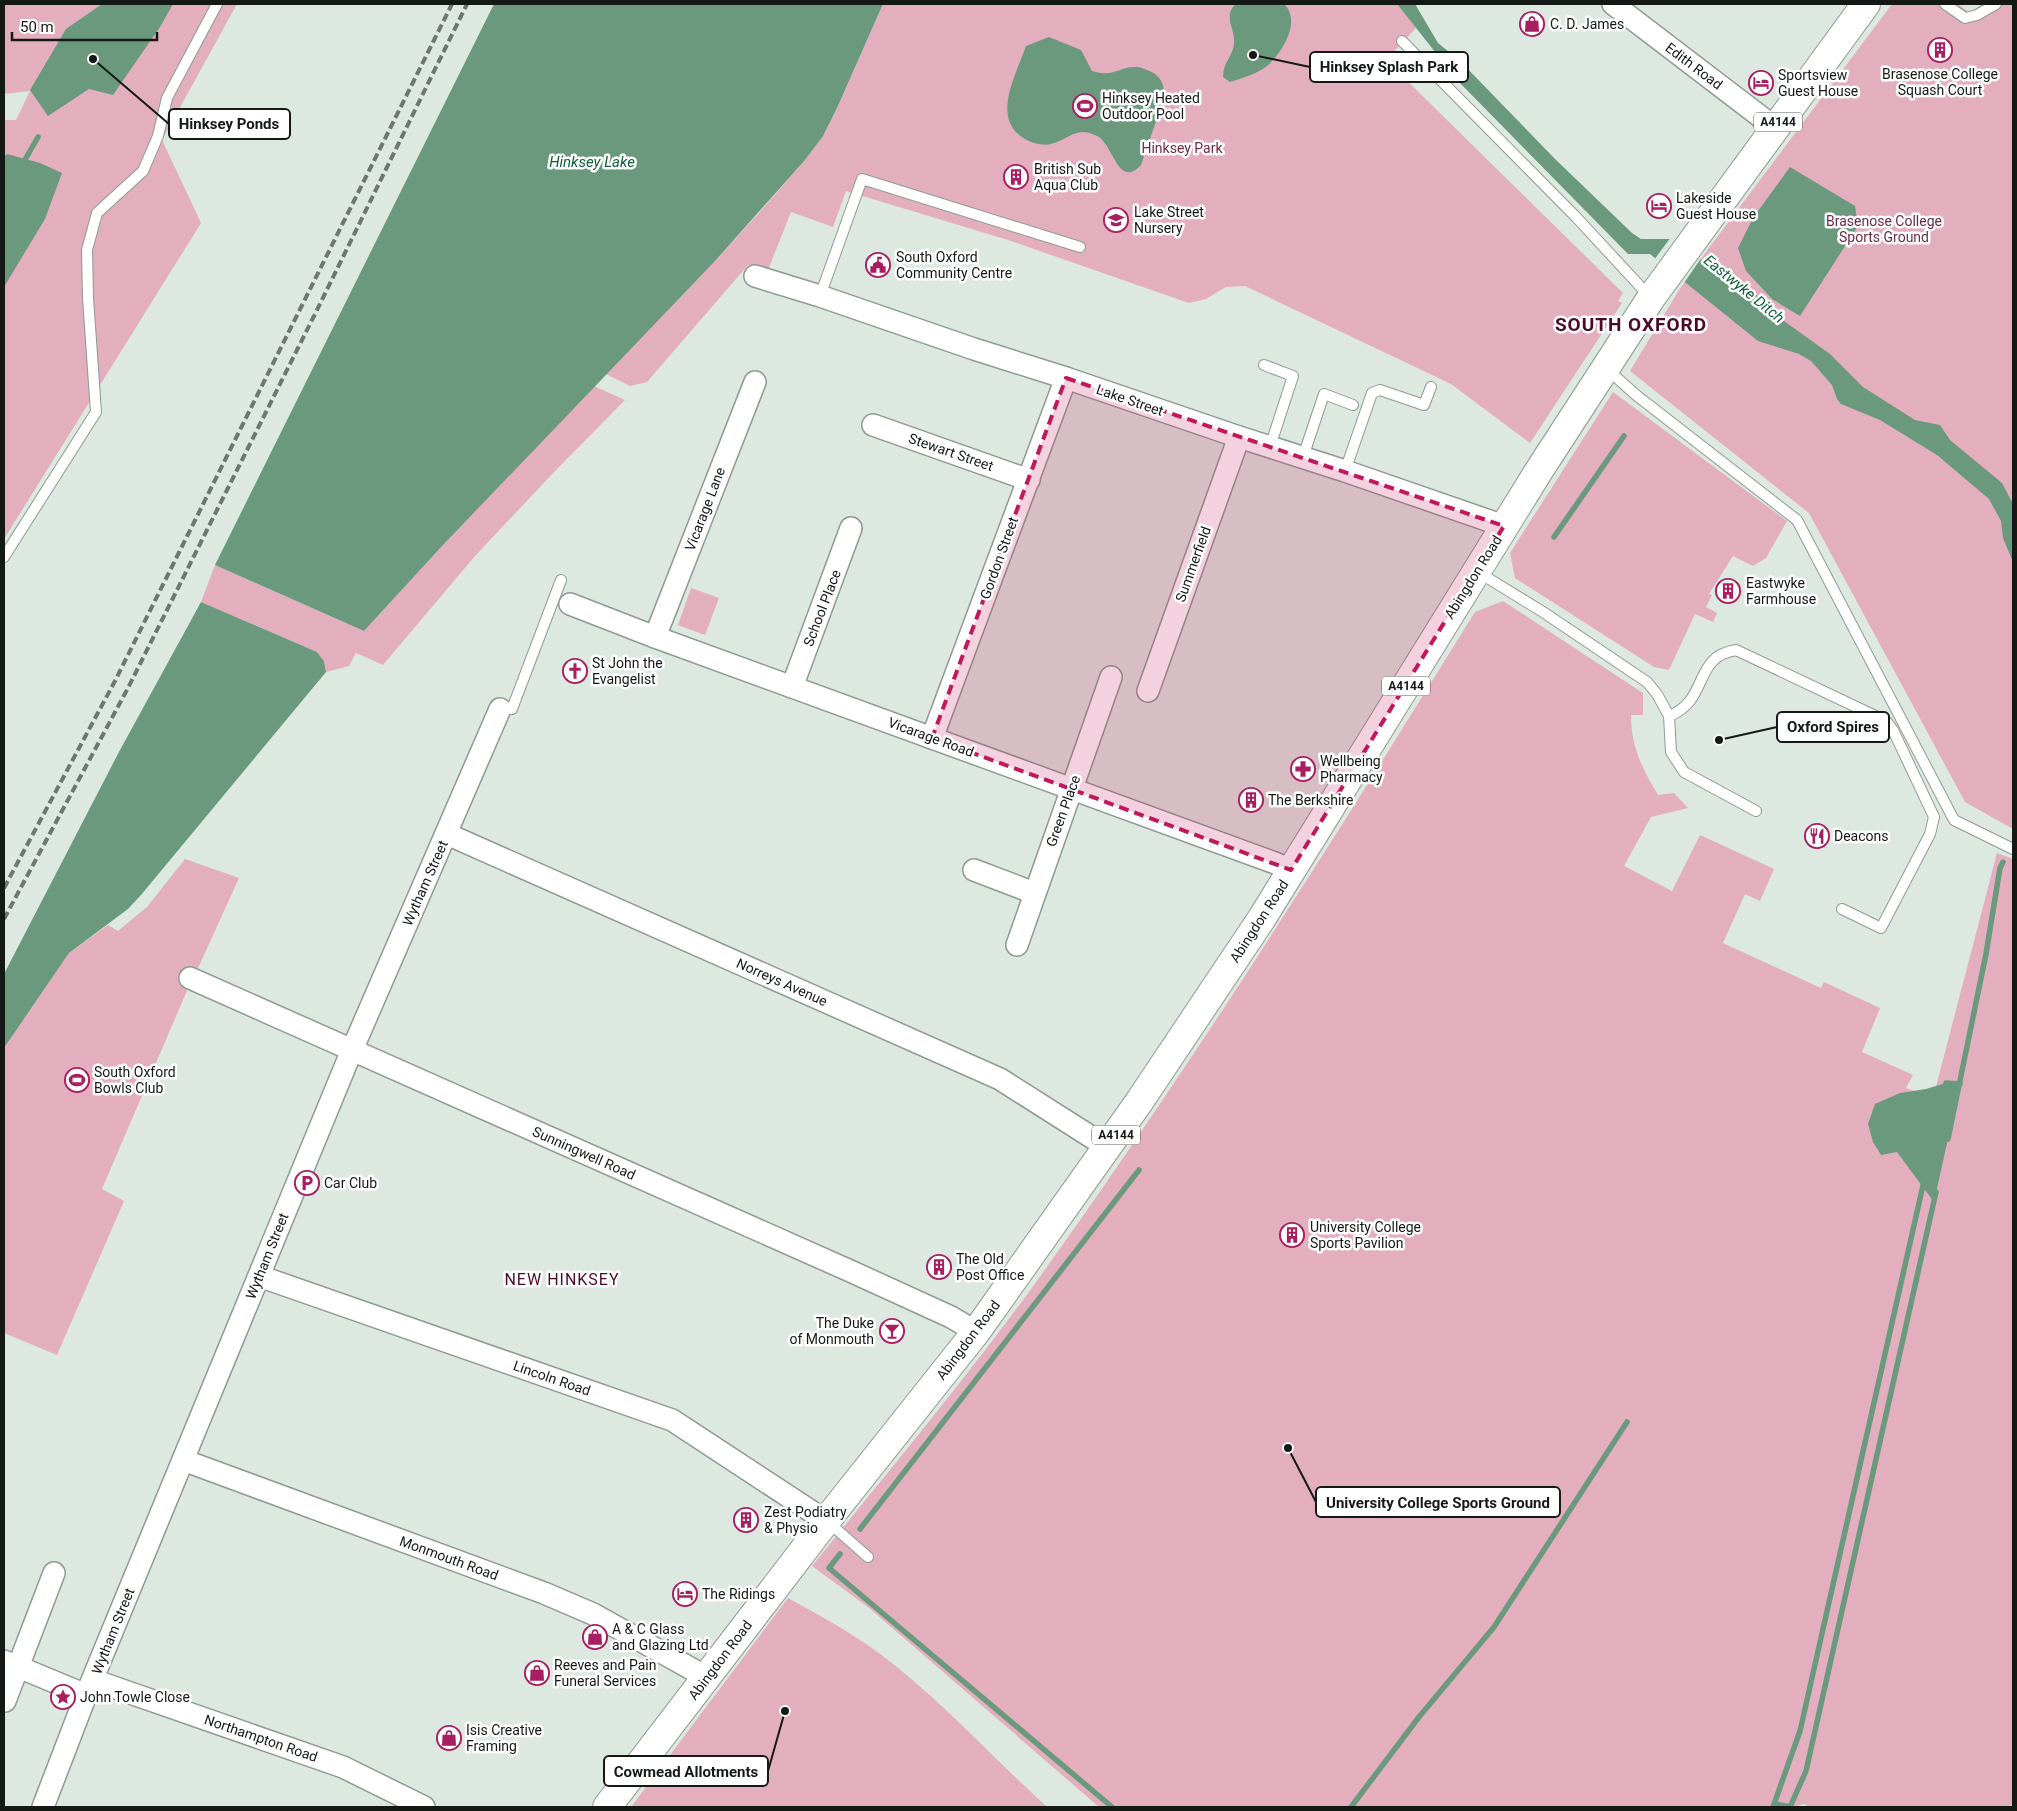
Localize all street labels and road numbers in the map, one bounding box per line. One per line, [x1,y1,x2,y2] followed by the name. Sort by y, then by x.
[1662,39,1726,93] street label: Edith Road
[1754,112,1802,132] road number: A4144
[1094,381,1166,419] street label: Lake Street
[907,430,996,474] street label: Stewart Street
[682,465,728,553] street label: Vicarage Lane
[977,514,1021,601] street label: Gordon Street
[1172,524,1214,604] street label: Summerfield
[1441,532,1505,622] street label: Abingdon Road
[800,567,844,649] street label: School Place
[1382,676,1430,696] road number: A4144
[886,714,976,760] street label: Vicarage Road
[1043,773,1083,849] street label: Green Place
[399,838,451,928] street label: Wytham Street
[1226,877,1292,965] street label: Abingdon Road
[734,955,830,1009] street label: Norreys Avenue
[530,1123,638,1183] street label: Sunningwell Road
[1092,1126,1140,1144] road number: A4144
[242,1210,292,1301] street label: Wytham Street
[933,1297,1003,1383] street label: Abingdon Road
[511,1357,593,1399] street label: Lincoln Road
[397,1533,501,1583] street label: Monmouth Road
[88,1585,138,1676] street label: Wytham Street
[685,1617,755,1703] street label: Abingdon Road
[202,1711,320,1765] street label: Northampton Road

